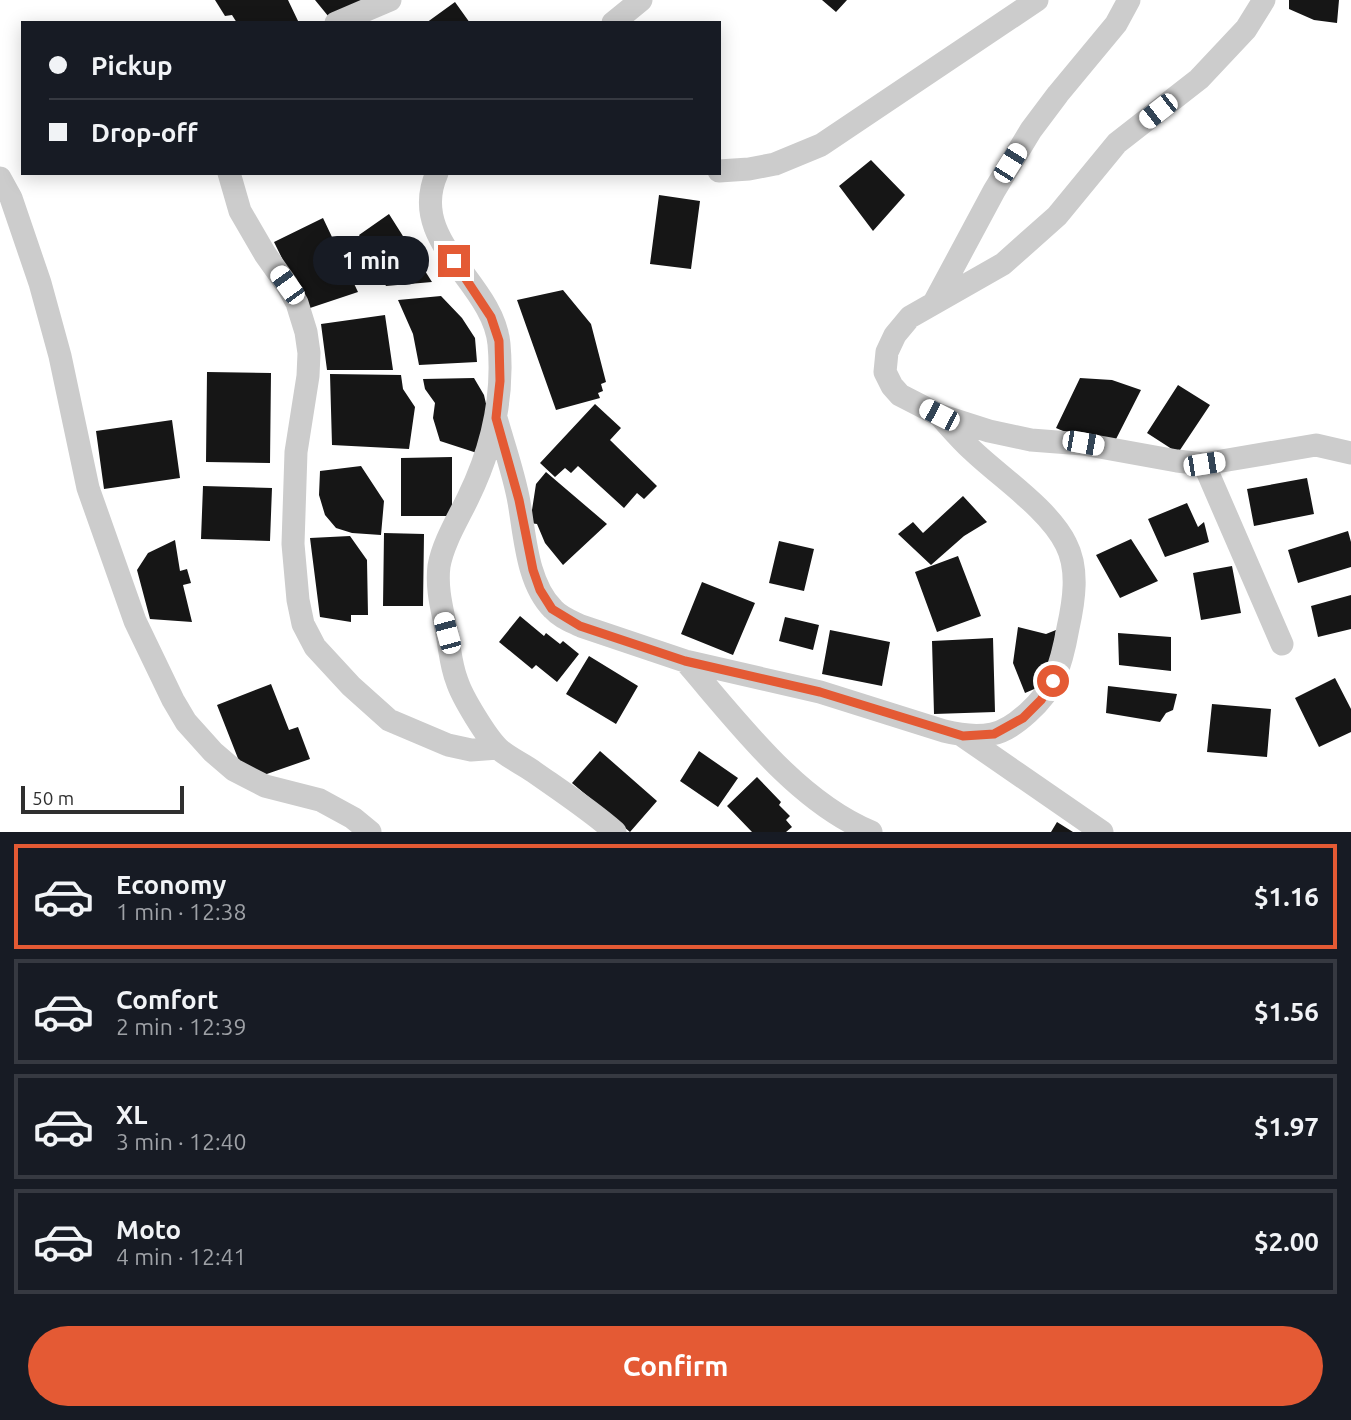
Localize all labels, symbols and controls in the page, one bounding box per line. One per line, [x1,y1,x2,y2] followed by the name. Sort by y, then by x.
[91,51,173,80] text: Pickup
[1135,90,1182,132] car
[91,118,198,147] text: Drop-off
[990,140,1031,186] car
[314,236,430,286] callout: 1 min
[438,245,470,277] route end
[342,248,400,273] text: 1 min
[267,262,308,308] car
[916,396,963,434] car
[1061,429,1106,457] car
[1182,450,1227,478] car
[432,610,463,656] car
[1037,665,1069,697] route start
[21,783,184,815] scale bar
[32,787,74,809] text: 50 m
[32,865,95,928] icon: car
[116,870,226,899] text: Economy
[1254,882,1319,911] text: $1.16
[116,899,247,924] text: 1 min · 12:38
[32,980,95,1043] icon: car
[116,985,219,1014] text: Comfort
[1254,997,1319,1026] text: $1.56
[116,1014,247,1039] text: 2 min · 12:39
[32,1095,95,1158] icon: car
[116,1100,147,1129] text: XL
[1254,1112,1319,1141] text: $1.97
[116,1129,247,1154] text: 3 min · 12:40
[32,1210,95,1273] icon: car
[116,1215,181,1244] text: Moto
[1254,1227,1319,1256] text: $2.00
[116,1244,247,1269] text: 4 min · 12:41
[28,1326,1323,1406] button: Confirm

